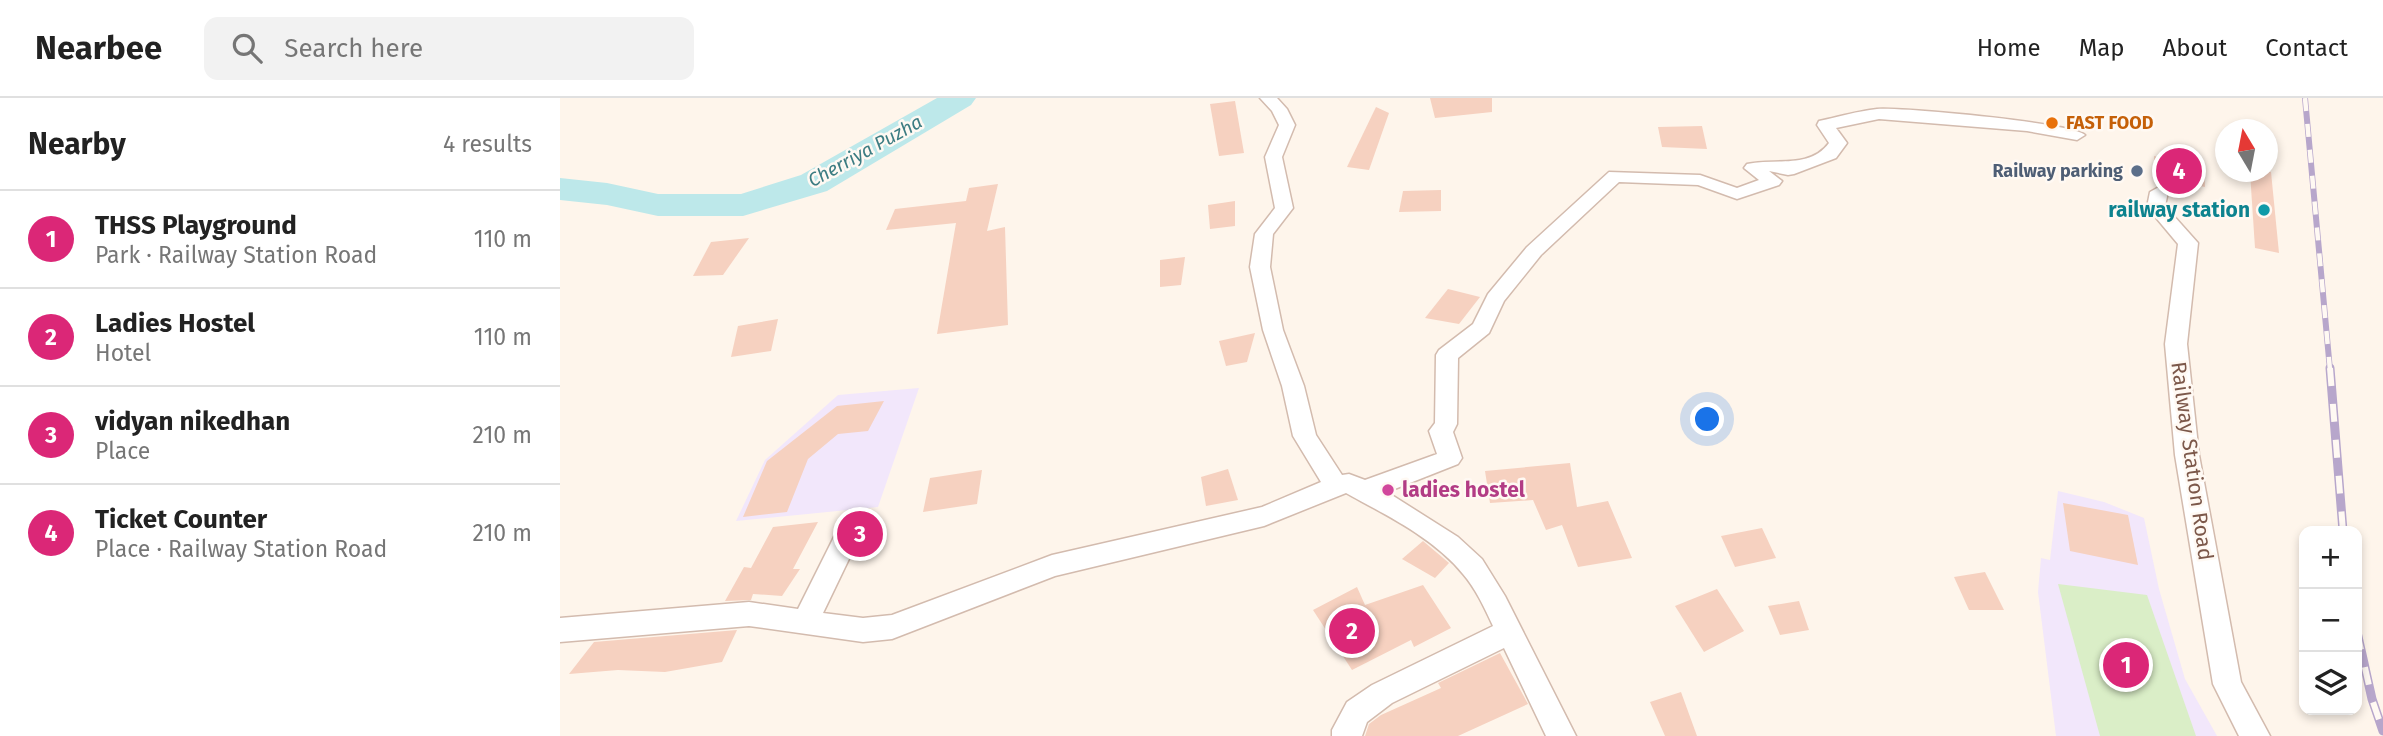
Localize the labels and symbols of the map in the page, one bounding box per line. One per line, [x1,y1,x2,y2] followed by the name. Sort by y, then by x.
[804,110,926,192] water label: Cherriya Puzha
[2066,112,2154,134] place label: FAST FOOD
[2044,115,2060,131] marker: FAST FOOD
[2215,119,2278,182] north arrow
[2156,145,2202,197] pin: 4
[1992,160,2123,182] place label: Railway parking
[2129,163,2145,179] marker: Railway parking
[2108,197,2250,223] place label: railway station
[2256,202,2272,218] marker: railway station
[2165,360,2219,562] street label: Railway Station Road
[1690,402,1724,436] your location
[1402,477,1526,503] place label: ladies hostel
[1380,482,1396,498] marker: ladies hostel
[837,508,883,560] pin: 3
[1329,605,1375,657] pin: 2
[2103,639,2149,691] pin: 1

